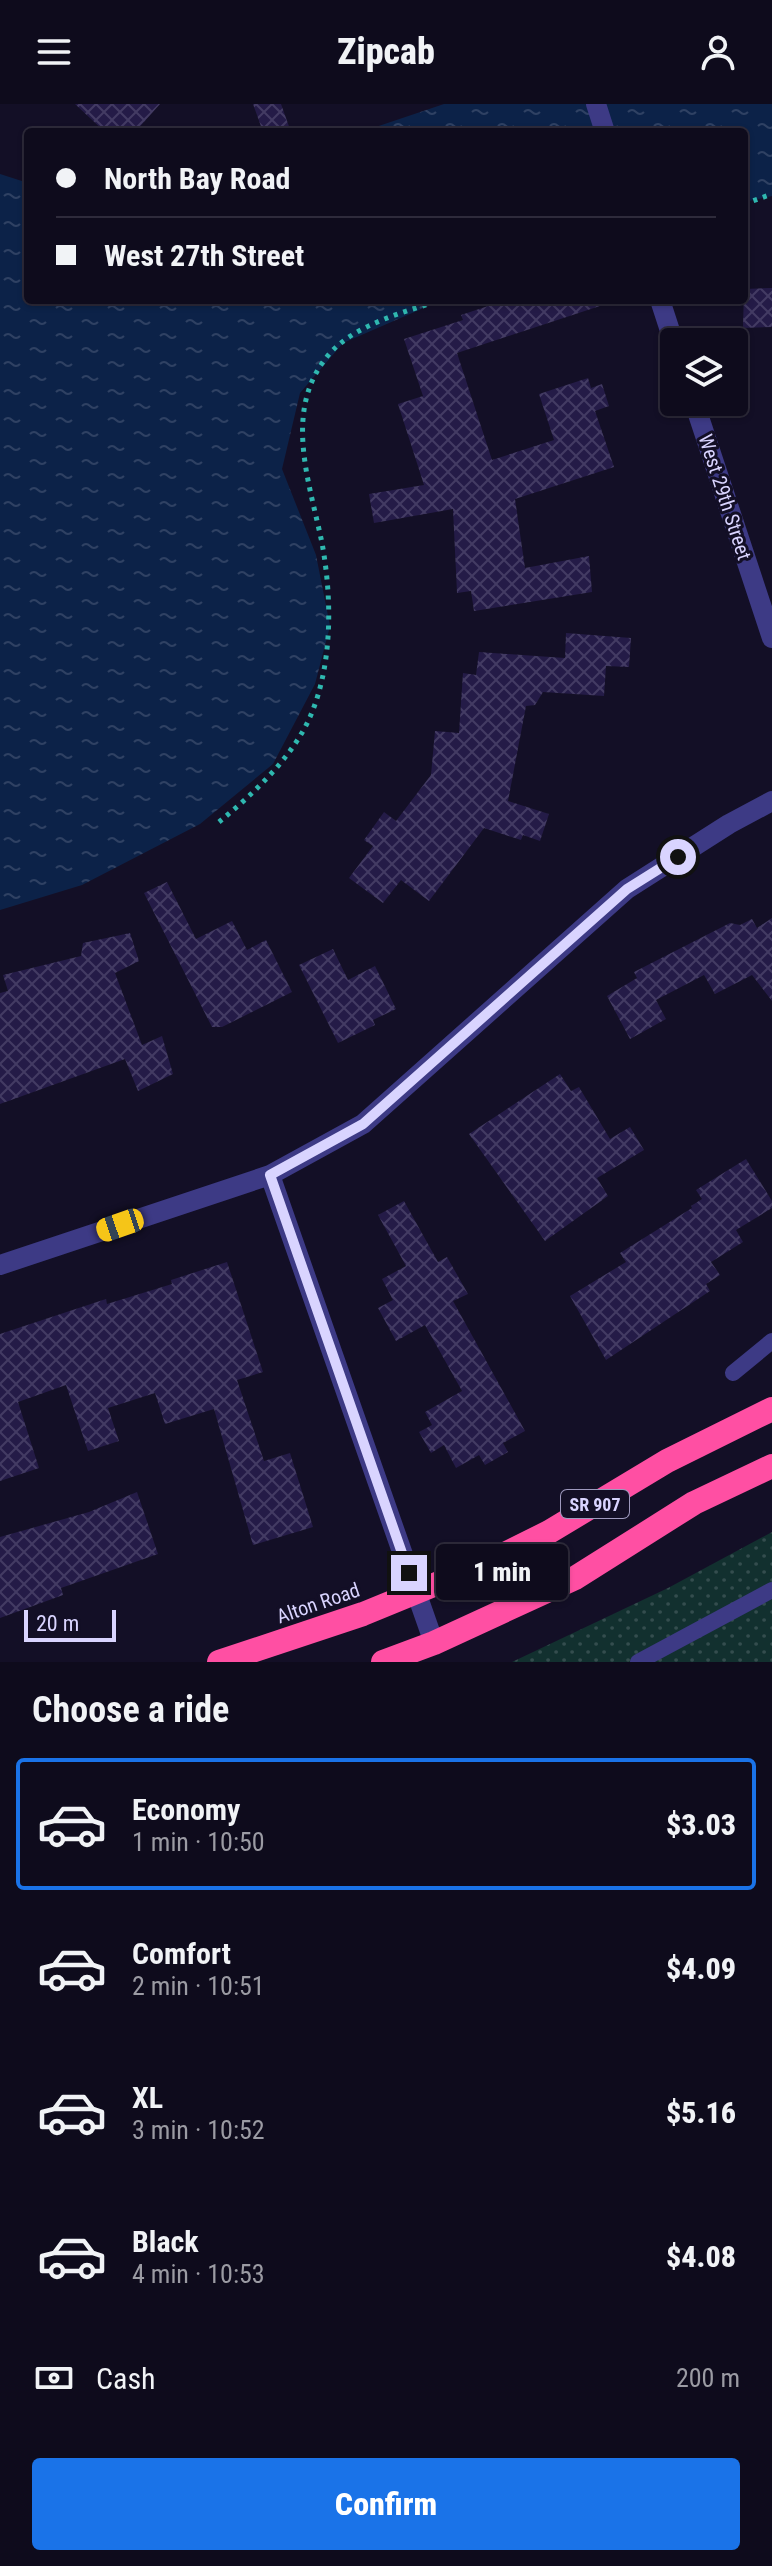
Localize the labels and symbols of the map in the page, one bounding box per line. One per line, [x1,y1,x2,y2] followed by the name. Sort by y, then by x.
[693,431,757,563] street label: West 29th Street
[660,839,696,875] route start
[93,1206,147,1244] car
[561,1490,629,1518] road number: SR 907
[437,1545,569,1601] callout: 1 min
[391,1555,427,1591] route end
[273,1578,363,1628] street label: Alton Road
[24,1606,116,1642] scale bar

